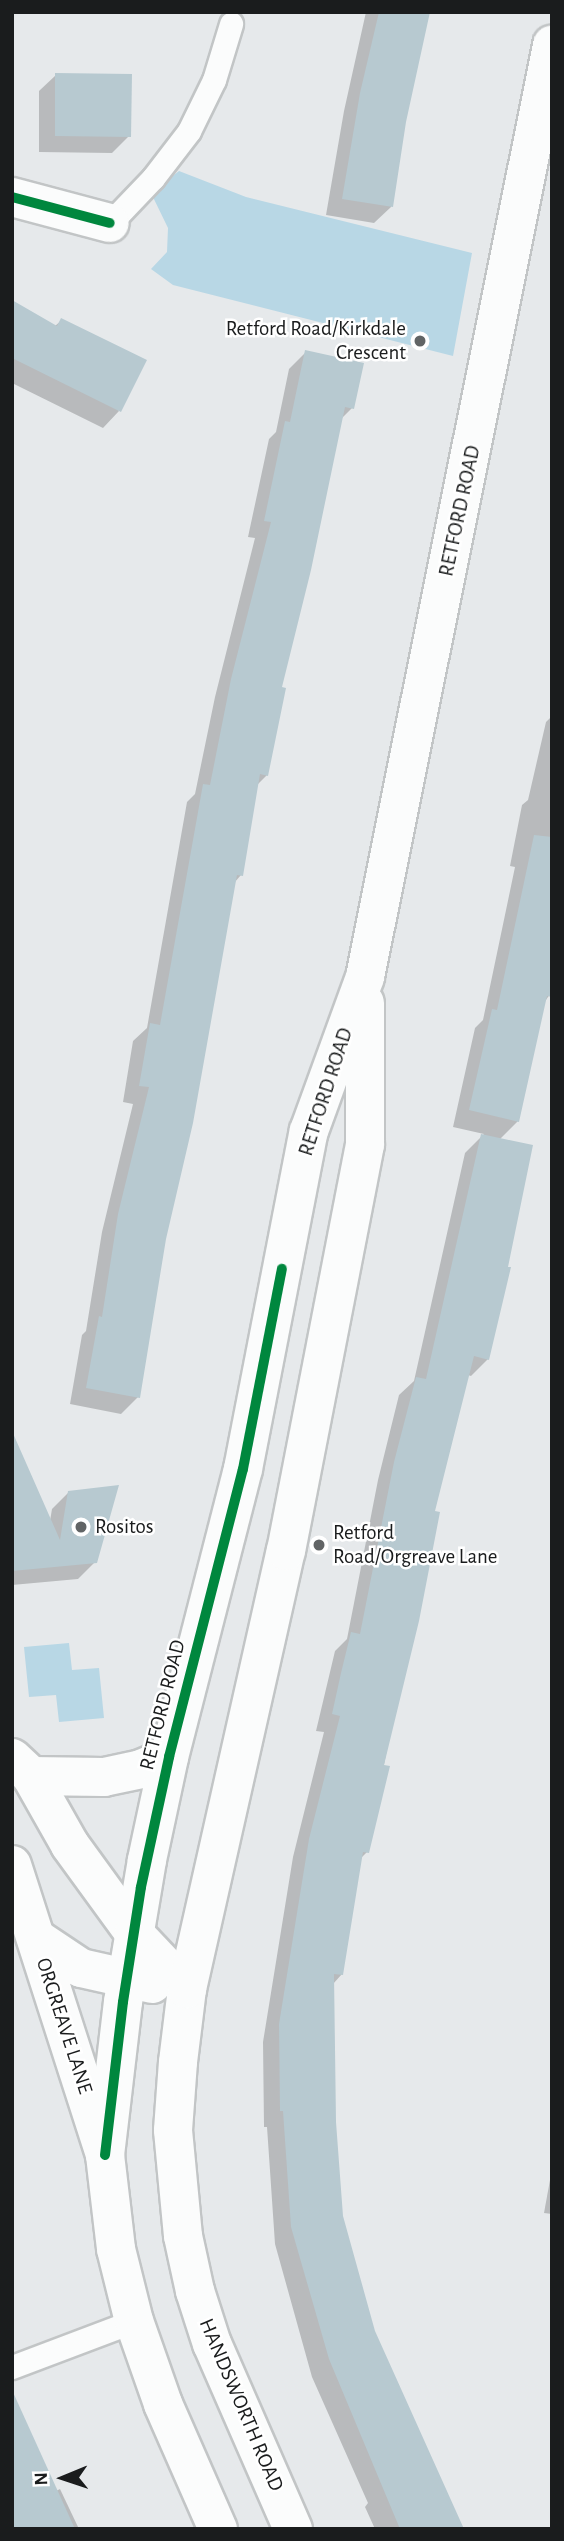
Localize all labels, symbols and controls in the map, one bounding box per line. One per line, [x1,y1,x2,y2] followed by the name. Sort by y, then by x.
[226,316,406,366] place label: Retford Road/Kirkdale Crescent
[412,333,428,349] marker: Retford Road/Kirkdale Crescent
[434,443,486,579] street label: RETFORD ROAD
[293,1025,359,1159] street label: RETFORD ROAD
[95,1514,154,1540] place label: Rositos
[73,1519,89,1535] marker: Rositos
[333,1520,497,1570] place label: Retford Road/Orgreave Lane
[311,1537,327,1553] marker: Retford Road/Orgreave Lane
[135,1637,191,1773] street label: RETFORD ROAD
[30,1955,98,2097] street label: ORGREAVE LANE
[193,2315,289,2495] street label: HANDSWORTH ROAD
[28,2443,98,2513] north arrow
[32,2472,51,2486] text: N

